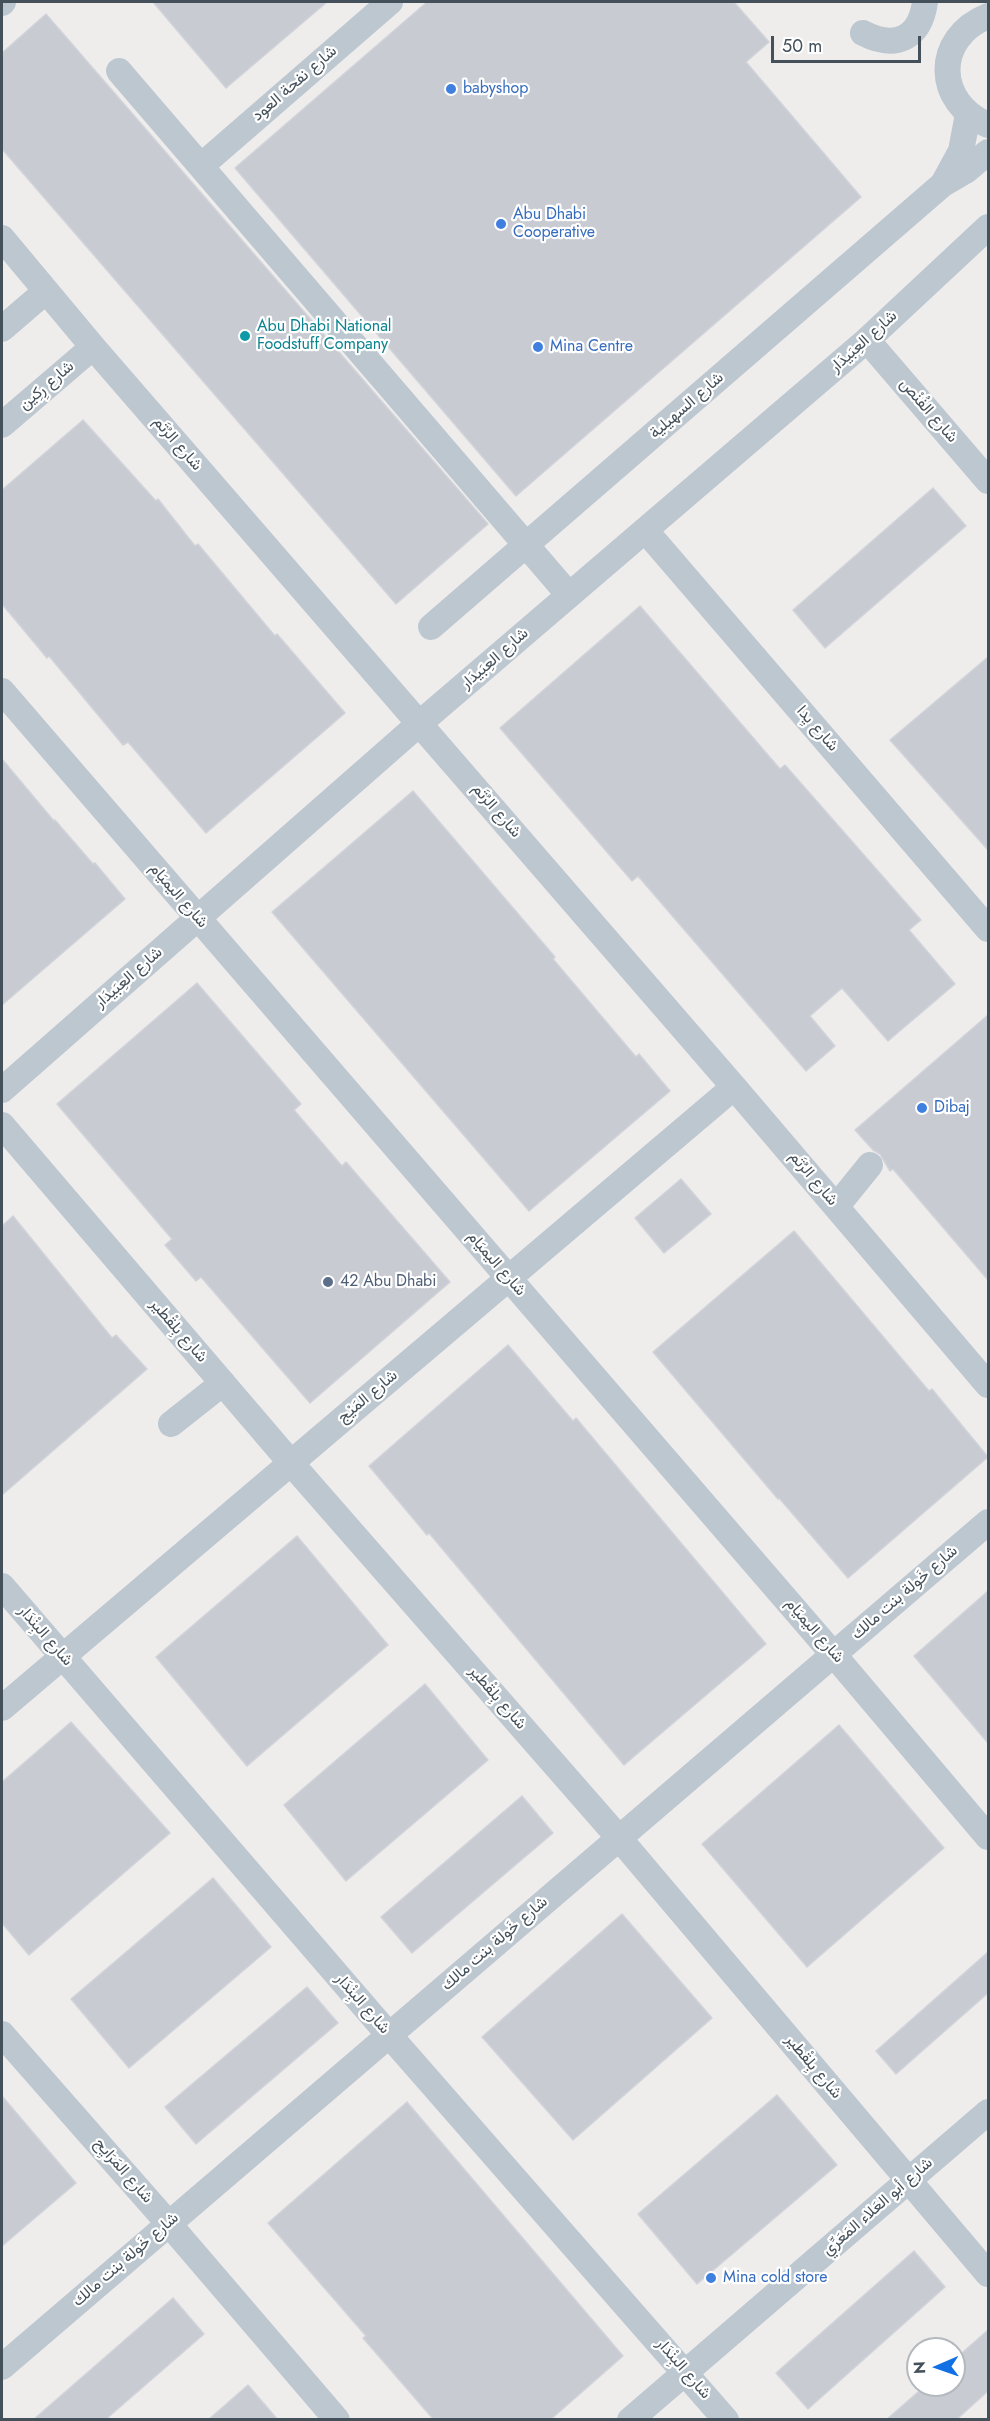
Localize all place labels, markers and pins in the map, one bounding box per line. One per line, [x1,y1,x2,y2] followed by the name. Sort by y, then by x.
[463,79,528,99] place label: babyshop
[444,82,458,96] marker: babyshop
[513,205,595,243] place label: Abu Dhabi Cooperative
[494,217,508,231] marker: Abu Dhabi Cooperative
[257,317,392,355] place label: Abu Dhabi National Foodstuff Company
[238,329,252,343] marker: Abu Dhabi National Foodstuff Company
[550,337,633,357] place label: Mina Centre
[531,340,545,354] marker: Mina Centre
[934,1098,970,1118] place label: Dibaj
[915,1101,929,1115] marker: Dibaj
[340,1272,436,1292] place label: 42 Abu Dhabi
[321,1275,335,1289] marker: 42 Abu Dhabi
[723,2268,828,2288] place label: Mina cold store
[704,2271,718,2285] marker: Mina cold store

